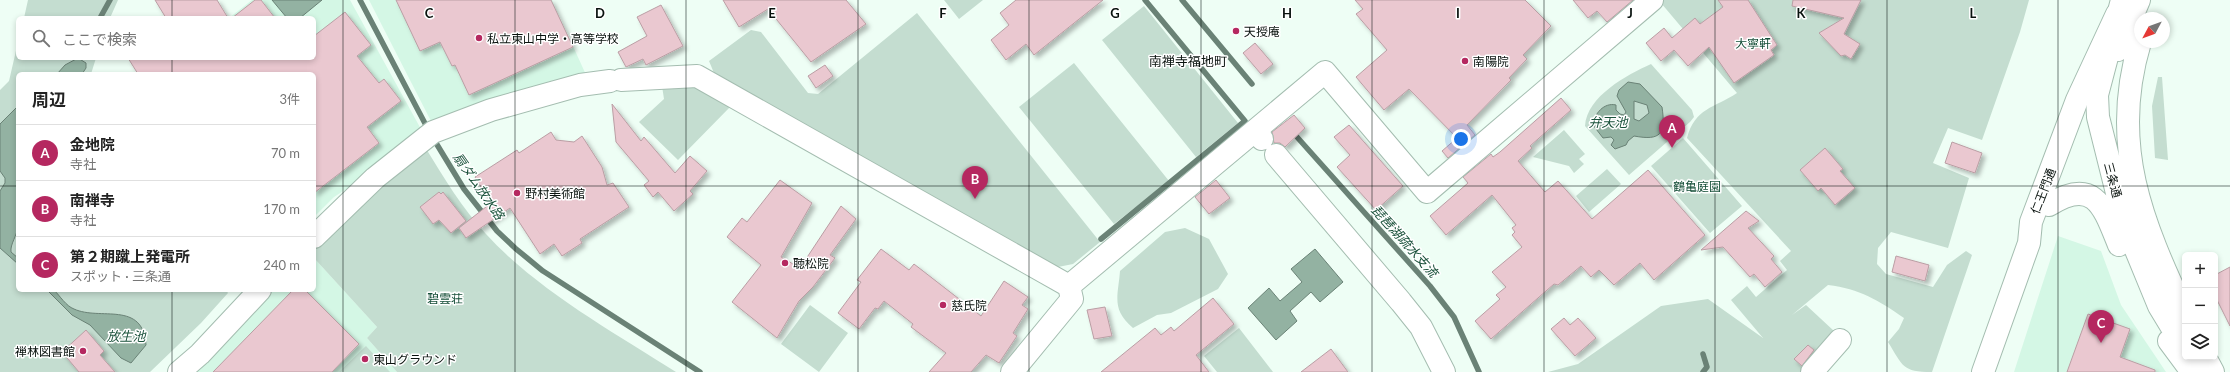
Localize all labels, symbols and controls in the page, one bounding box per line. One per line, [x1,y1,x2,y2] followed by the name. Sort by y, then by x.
[425,5,434,21] text: C
[595,5,605,21] text: D
[768,5,776,21] text: E
[939,5,947,21] text: F
[1110,5,1120,21] text: G
[1282,5,1292,21] text: H
[1456,5,1460,21] text: I
[1627,5,1633,21] text: J
[1797,5,1807,21] text: K
[1970,5,1977,21] text: L
[2134,12,2170,48] north arrow
[16,16,316,60] search box
[1244,24,1280,39] place label: 天授庵
[1231,26,1241,36] marker: 天授庵
[30,27,52,49] icon: search
[62,30,137,48] text: ここで検索
[487,31,619,46] place label: 私立東山中学・高等学校
[474,33,484,43] marker: 私立東山中学・高等学校
[1735,36,1771,51] park label: 大寧軒
[1149,53,1227,69] district label: 南禅寺福地町
[1473,54,1509,69] place label: 南陽院
[1460,56,1470,66] marker: 南陽院
[32,89,66,110] text: 周辺
[279,91,300,107] text: 3件
[1588,114,1629,130] water label: 弁天池
[1659,115,1685,148] pin: A
[1451,129,1471,149] your location
[70,135,115,153] text: 金地院
[40,145,50,161] text: A
[271,145,300,161] text: 70 m
[450,149,508,223] water label: 扇ダム放水路
[70,156,96,172] text: 寺社
[2101,161,2125,199] street label: 三条通
[962,166,988,199] pin: B
[2027,166,2059,216] street label: 仁王門通
[1673,179,1721,194] park label: 鶴亀庭園
[525,186,585,201] place label: 野村美術館
[512,188,522,198] marker: 野村美術館
[70,191,115,209] text: 南禅寺
[41,201,49,217] text: B
[263,201,300,217] text: 170 m
[1369,202,1443,282] water label: 琵琶湖疏水支流
[70,212,96,228] text: 寺社
[70,247,190,265] text: 第２期蹴上発電所
[2182,252,2218,360] map controls
[2182,252,2218,288] button: +
[793,256,829,271] place label: 聴松院
[41,257,49,273] text: C
[263,257,300,273] text: 240 m
[780,258,790,268] marker: 聴松院
[70,268,171,284] text: スポット · 三条通
[2182,288,2218,324] button: −
[427,291,463,306] park label: 碧雲荘
[951,298,987,313] place label: 慈氏院
[938,300,948,310] marker: 慈氏院
[2088,310,2114,343] pin: C
[2182,324,2218,360] button: layers
[106,328,147,344] water label: 放生池
[15,344,75,359] place label: 禅林図書館
[78,346,88,356] marker: 禅林図書館
[373,352,457,367] place label: 東山グラウンド
[360,354,370,364] marker: 東山グラウンド

